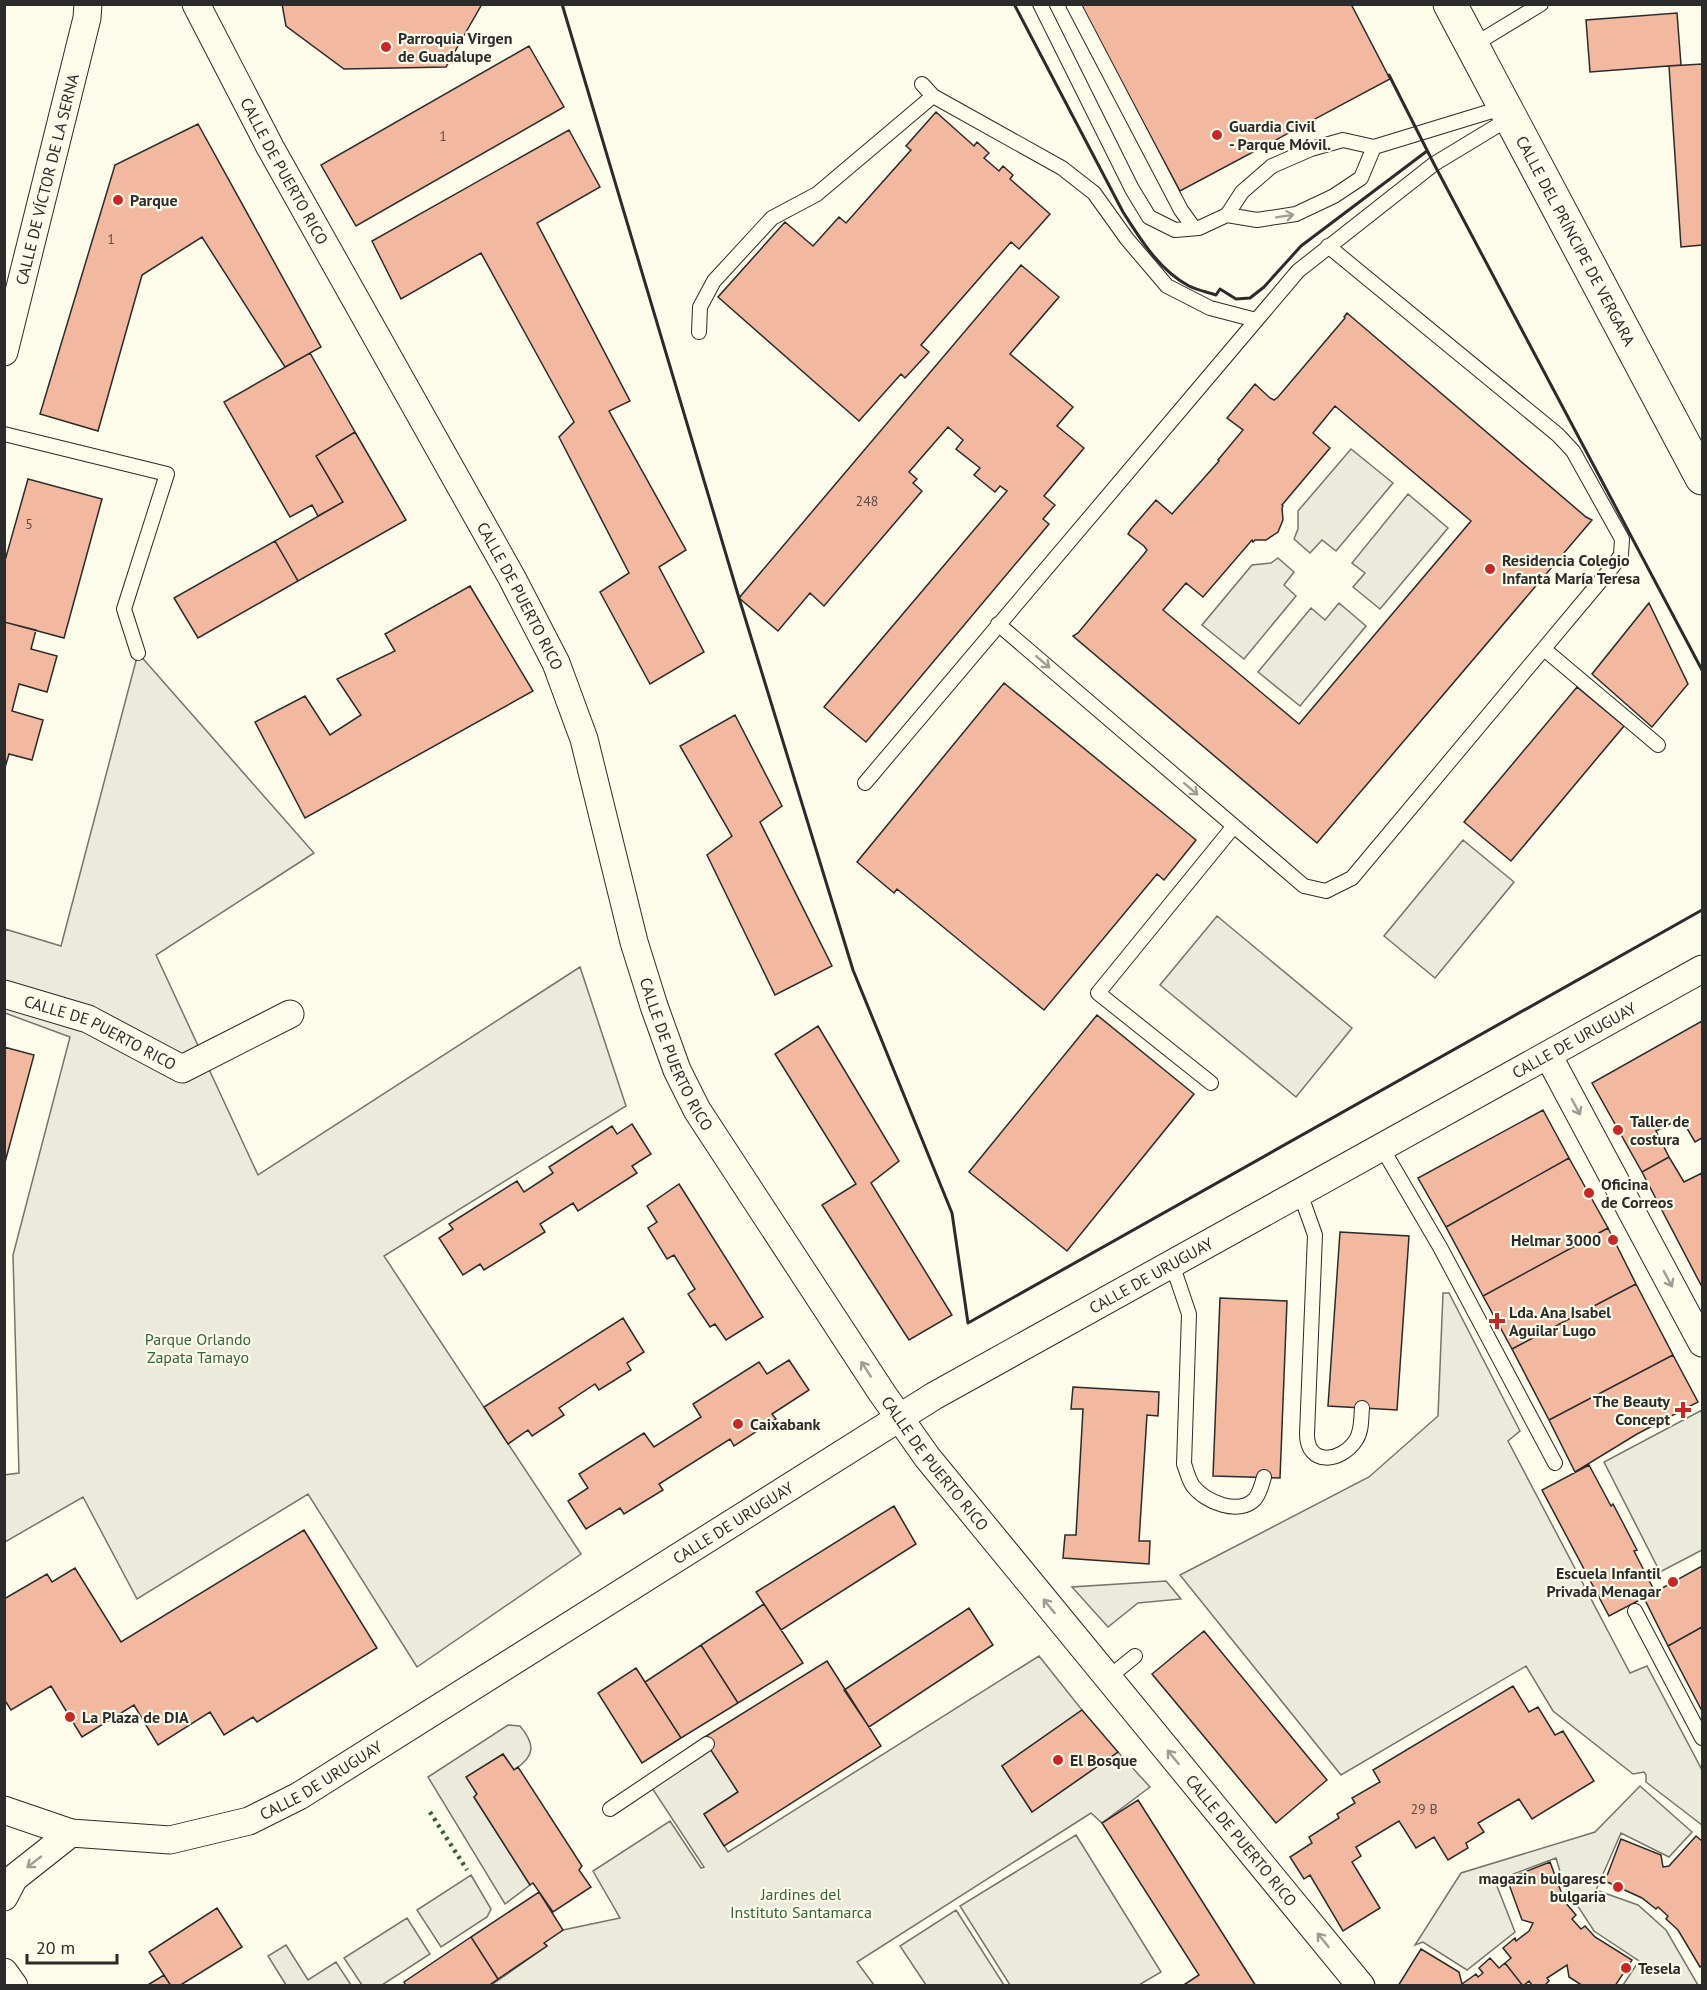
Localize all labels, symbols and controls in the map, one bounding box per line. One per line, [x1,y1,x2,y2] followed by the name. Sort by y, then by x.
[398,28,512,66] place label: Parroquia Virgen de Guadalupe
[379,40,393,54] marker: Parroquia Virgen de Guadalupe
[11,71,83,287] street label: CALLE DE VÍCTOR DE LA SERNA
[236,94,333,248] street label: CALLE DE PUERTO RICO
[1229,116,1331,154] place label: Guardia Civil - Parque Móvil.
[439,127,447,145] house number: 1
[1210,128,1224,142] marker: Guardia Civil - Parque Móvil.
[1512,132,1640,350] street label: CALLE DEL PRÍNCIPE DE VERGARA
[130,190,178,210] place label: Parque
[111,193,125,207] marker: Parque
[1275,210,1294,221] one-way arrow
[107,230,115,248] house number: 1
[856,492,878,510] house number: 248
[25,515,33,533] house number: 5
[473,519,568,672] street label: CALLE DE PUERTO RICO
[1502,550,1640,588] place label: Residencia Colegio Infanta María Teresa
[1483,562,1497,576] marker: Residencia Colegio Infanta María Teresa
[1035,655,1050,669] one-way arrow
[1183,782,1198,796] one-way arrow
[636,975,718,1134] street label: CALLE DE PUERTO RICO
[22,991,180,1074] street label: CALLE DE PUERTO RICO
[1509,998,1640,1083] street label: CALLE DE URUGUAY
[1570,1098,1582,1115] one-way arrow
[1630,1111,1689,1149] place label: Taller de costura
[1611,1123,1625,1137] marker: Taller de costura
[1601,1174,1673,1212] place label: Oficina de Correos
[1582,1186,1596,1200] marker: Oficina de Correos
[1511,1230,1601,1250] place label: Helmar 3000
[1086,1233,1217,1318] street label: CALLE DE URUGUAY
[1606,1233,1620,1247] marker: Helmar 3000
[1663,1269,1674,1287] one-way arrow
[1509,1302,1611,1340] place label: Lda. Ana Isabel Aguilar Lugo
[1490,1314,1504,1328] marker: Lda. Ana Isabel Aguilar Lugo
[145,1329,251,1367] park label: Parque Orlando Zapata Tamayo
[860,1361,872,1378] one-way arrow
[1593,1391,1670,1429] place label: The Beauty Concept
[877,1392,993,1535] street label: CALLE DE PUERTO RICO
[1674,1401,1692,1419] marker: The Beauty Concept
[750,1414,821,1434] place label: Caixabank
[731,1417,745,1431] marker: Caixabank
[669,1477,797,1568] street label: CALLE DE URUGUAY
[1547,1563,1661,1601] place label: Escuela Infantil Privada Menagar
[1666,1575,1680,1589] marker: Escuela Infantil Privada Menagar
[1043,1598,1056,1614] one-way arrow
[82,1707,189,1727] place label: La Plaza de DIA
[63,1710,77,1724] marker: La Plaza de DIA
[256,1736,386,1824] street label: CALLE DE URUGUAY
[1070,1750,1137,1770] place label: El Bosque
[1166,1750,1180,1765] one-way arrow
[1051,1753,1065,1767] marker: El Bosque
[1182,1770,1301,1910] street label: CALLE DE PUERTO RICO
[1410,1800,1438,1818] house number: 29 B
[27,1855,43,1868] one-way arrow
[1478,1868,1606,1906] place label: magazin bulgaresc bulgaria
[1611,1880,1625,1894] marker: magazin bulgaresc bulgaria
[730,1884,872,1922] park label: Jardines del Instituto Santamarca
[27,1927,117,1965] scale bar
[1317,1932,1330,1948] one-way arrow
[36,1936,75,1959] text: 20 m
[1638,1958,1681,1978] place label: Tesela
[1619,1961,1633,1975] marker: Tesela

